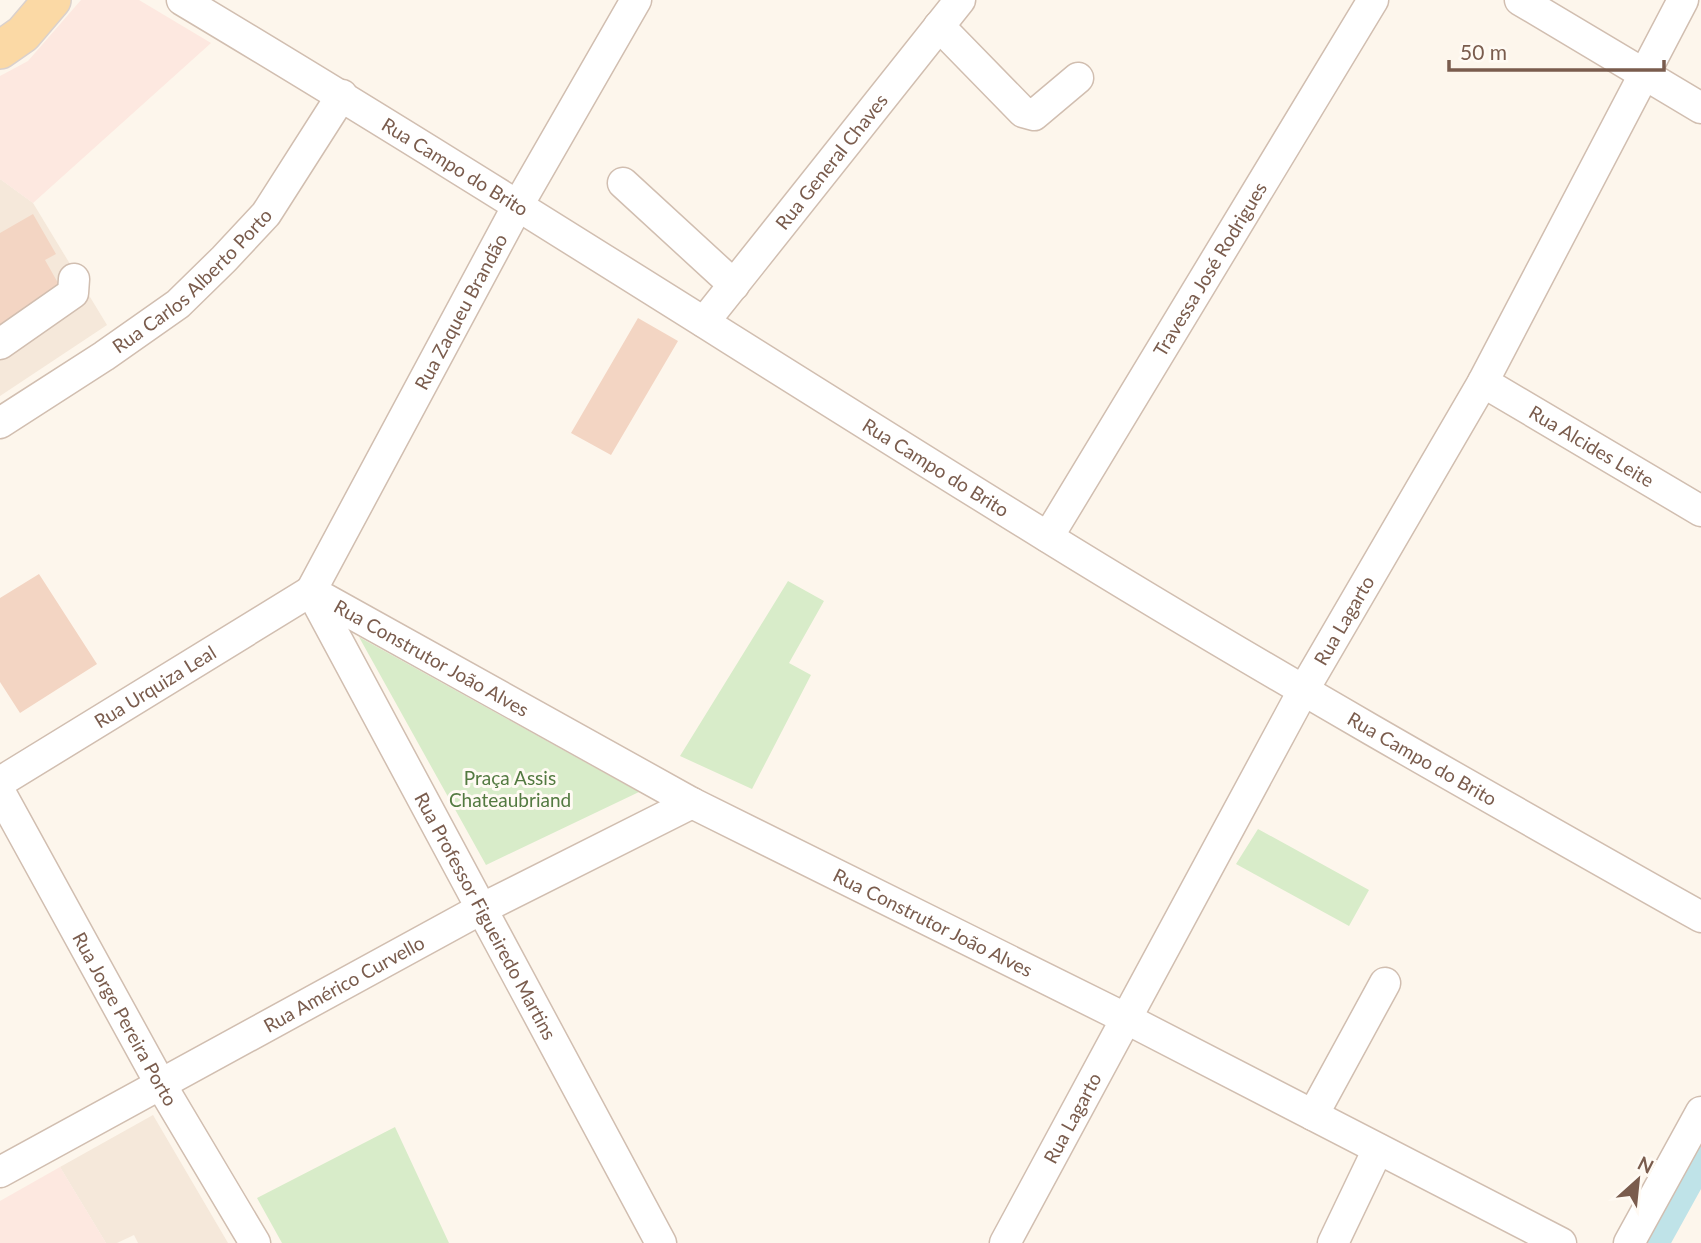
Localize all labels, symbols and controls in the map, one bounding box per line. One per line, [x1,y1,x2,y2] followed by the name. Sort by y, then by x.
[1449,28,1664,72] scale bar
[1460,39,1507,64] text: 50 m
[770,89,892,234] street label: Rua General Chaves
[378,112,533,220] street label: Rua Campo do Brito
[1148,178,1271,360] street label: Travessa José Rodrigues
[108,203,276,358] street label: Rua Carlos Alberto Porto
[409,229,512,393] street label: Rua Zaqueu Brandão
[1525,400,1658,492] street label: Rua Alcides Leite
[859,413,1013,521] street label: Rua Campo do Brito
[1309,571,1379,669] street label: Rua Lagarto
[330,594,533,721] street label: Rua Construtor João Alves
[90,640,220,732] street label: Rua Urquiza Leal
[1344,707,1501,810] street label: Rua Campo do Brito
[449,766,571,811] park label: Praça Assis Chateaubriand
[410,788,562,1044] street label: Rua Professor Figueiredo Martins
[830,863,1037,981] street label: Rua Construtor João Alves
[68,928,183,1110] street label: Rua Jorge Pereira Porto
[259,930,428,1037] street label: Rua Américo Curvello
[1038,1069,1106,1167] street label: Rua Lagarto
[1603,1145,1673,1215] north arrow
[1634,1151,1658,1178] text: N

